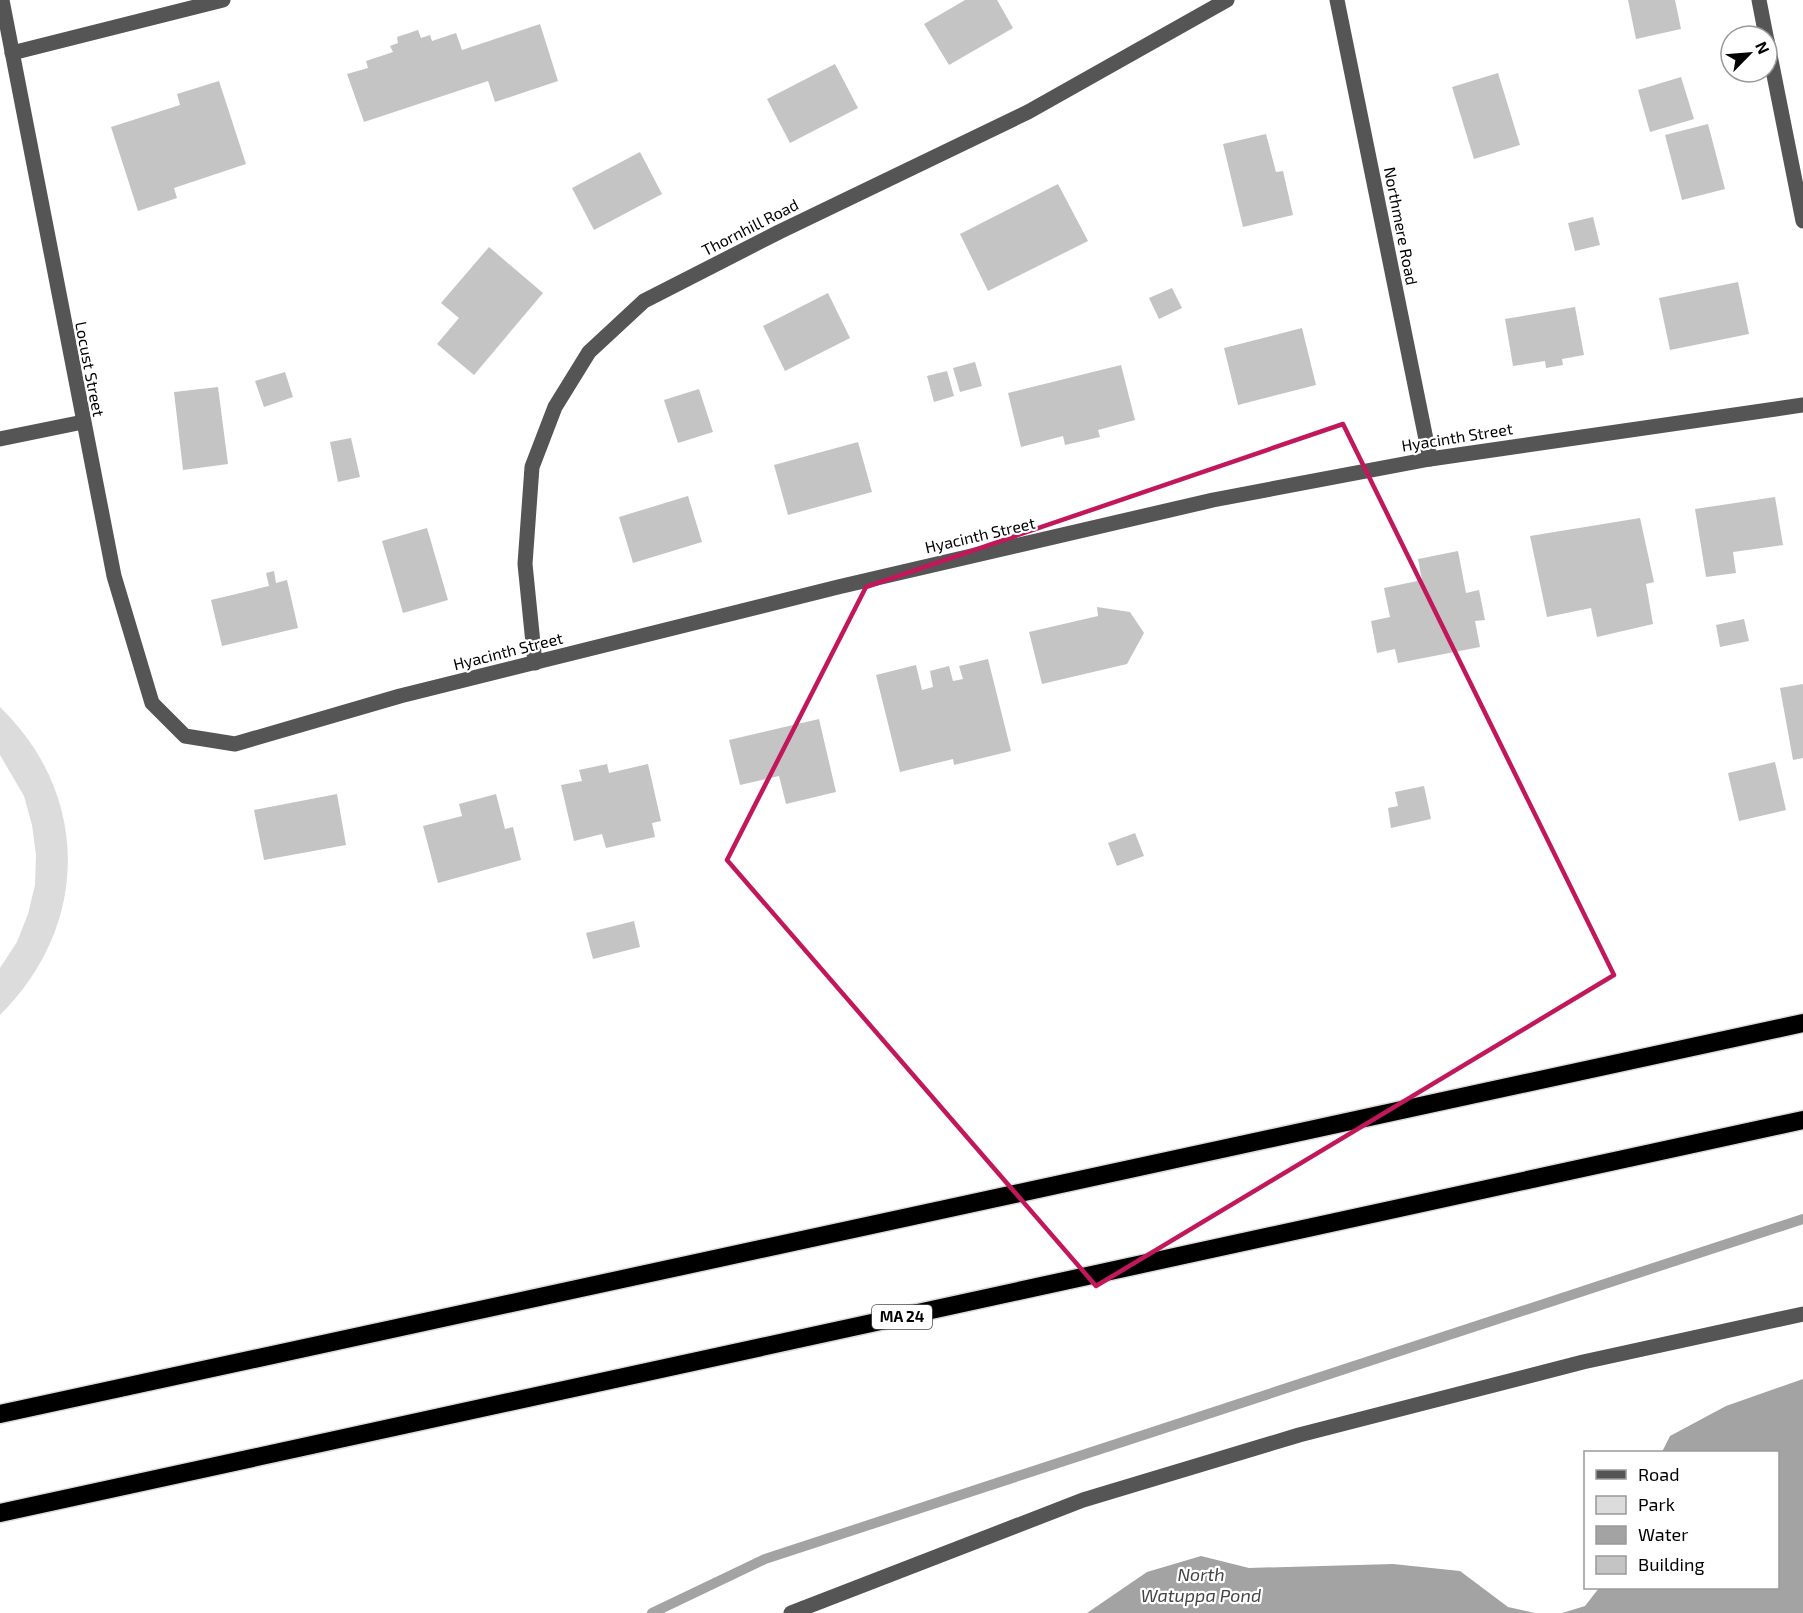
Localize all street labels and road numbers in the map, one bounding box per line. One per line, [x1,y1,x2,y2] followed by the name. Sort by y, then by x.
[1381,165,1422,287] street label: Northmere Road
[698,194,801,259] street label: Thornhill Road
[72,320,109,418] street label: Locust Street
[1400,418,1514,455] street label: Hyacinth Street
[923,513,1037,556] street label: Hyacinth Street
[451,628,565,673] street label: Hyacinth Street
[872,1305,932,1329] road number: MA 24

